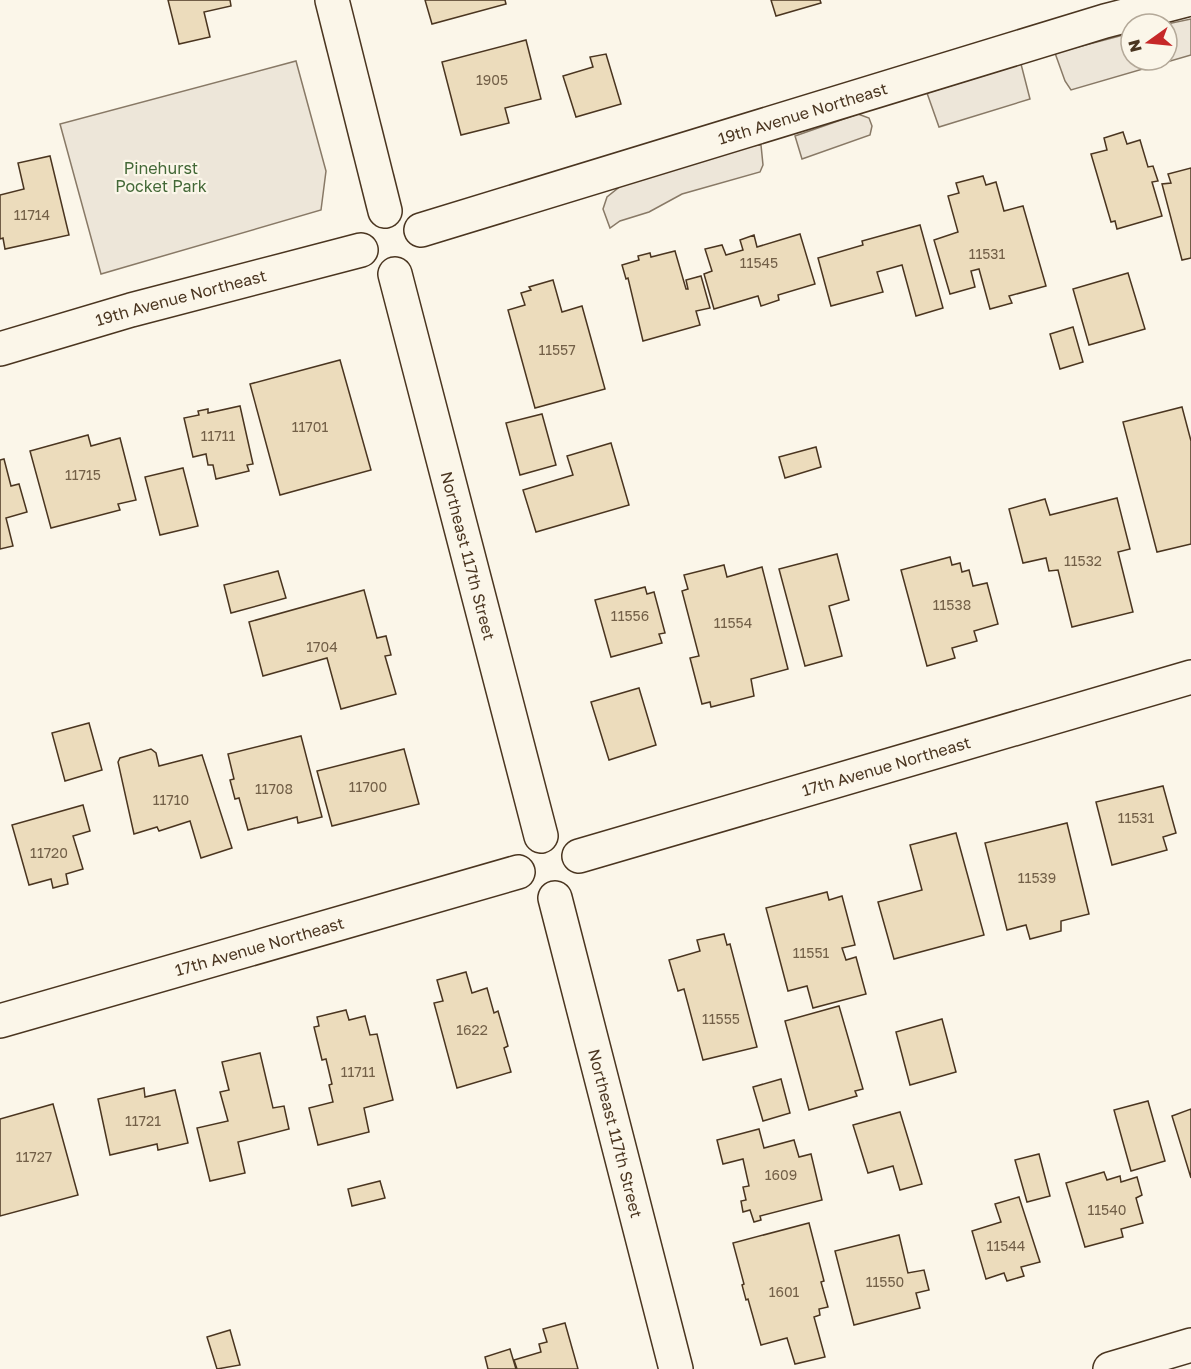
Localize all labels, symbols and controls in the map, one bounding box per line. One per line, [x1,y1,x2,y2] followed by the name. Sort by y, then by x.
[1119,12,1179,72] north arrow
[1123,37,1146,54] text: N
[476,71,508,88] house number: 1905
[715,78,890,149] street label: 19th Avenue Northeast
[115,158,207,196] park label: Pinehurst Pocket Park
[14,206,50,223] house number: 11714
[969,245,1006,262] house number: 11531
[740,254,778,271] house number: 11545
[93,265,268,330] street label: 19th Avenue Northeast
[538,341,576,358] house number: 11557
[292,418,328,435] house number: 11701
[201,427,235,444] house number: 11711
[65,466,101,483] house number: 11715
[437,469,500,642] street label: Northeast 117th Street
[1064,552,1102,569] house number: 11532
[933,596,971,613] house number: 11538
[611,607,649,624] house number: 11556
[714,614,752,631] house number: 11554
[306,638,338,655] house number: 1704
[799,732,973,800] street label: 17th Avenue Northeast
[349,778,387,795] house number: 11700
[255,780,293,797] house number: 11708
[153,791,189,808] house number: 11710
[1118,809,1155,826] house number: 11531
[30,844,68,861] house number: 11720
[1018,869,1056,886] house number: 11539
[173,913,346,980] street label: 17th Avenue Northeast
[793,944,830,961] house number: 11551
[702,1010,740,1027] house number: 11555
[456,1021,488,1038] house number: 1622
[584,1047,647,1220] street label: Northeast 117th Street
[341,1063,375,1080] house number: 11711
[125,1112,161,1129] house number: 11721
[16,1148,52,1165] house number: 11727
[765,1166,797,1183] house number: 1609
[1088,1201,1126,1218] house number: 11540
[987,1237,1025,1254] house number: 11544
[866,1273,904,1290] house number: 11550
[769,1283,800,1300] house number: 1601

